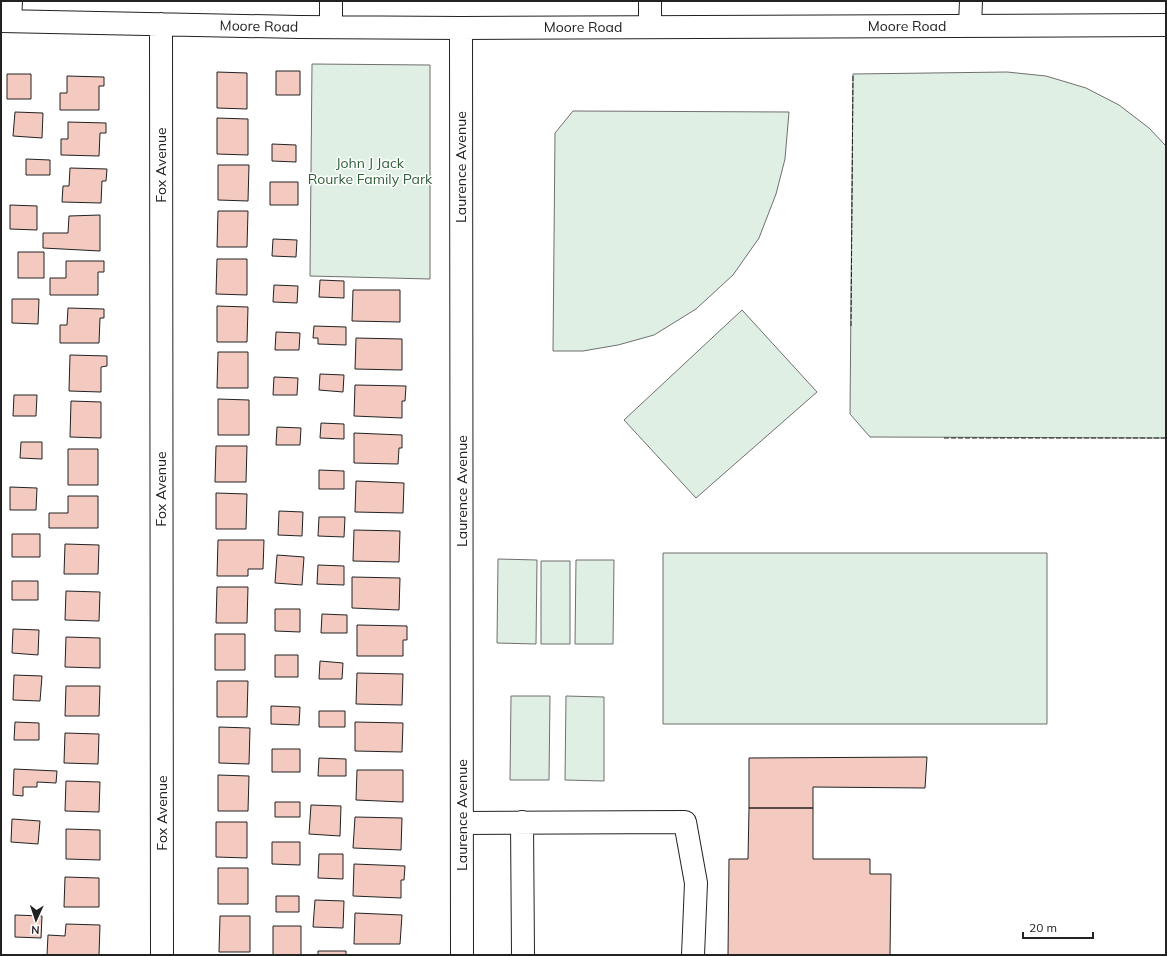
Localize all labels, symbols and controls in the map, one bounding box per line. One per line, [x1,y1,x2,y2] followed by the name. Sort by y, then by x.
[220,16,298,36] street label: Moore Road
[868,17,946,35] street label: Moore Road
[544,18,622,36] street label: Moore Road
[452,111,470,223] street label: Laurence Avenue
[152,127,170,203] street label: Fox Avenue
[308,154,433,188] park label: John J Jack Rourke Family Park
[453,435,471,547] street label: Laurence Avenue
[152,451,170,527] street label: Fox Avenue
[453,759,471,871] street label: Laurence Avenue
[153,775,171,851] street label: Fox Avenue
[16,900,56,940] north arrow
[1023,914,1093,940] scale bar
[1029,920,1057,935] text: 20 m
[31,923,40,937] text: N

